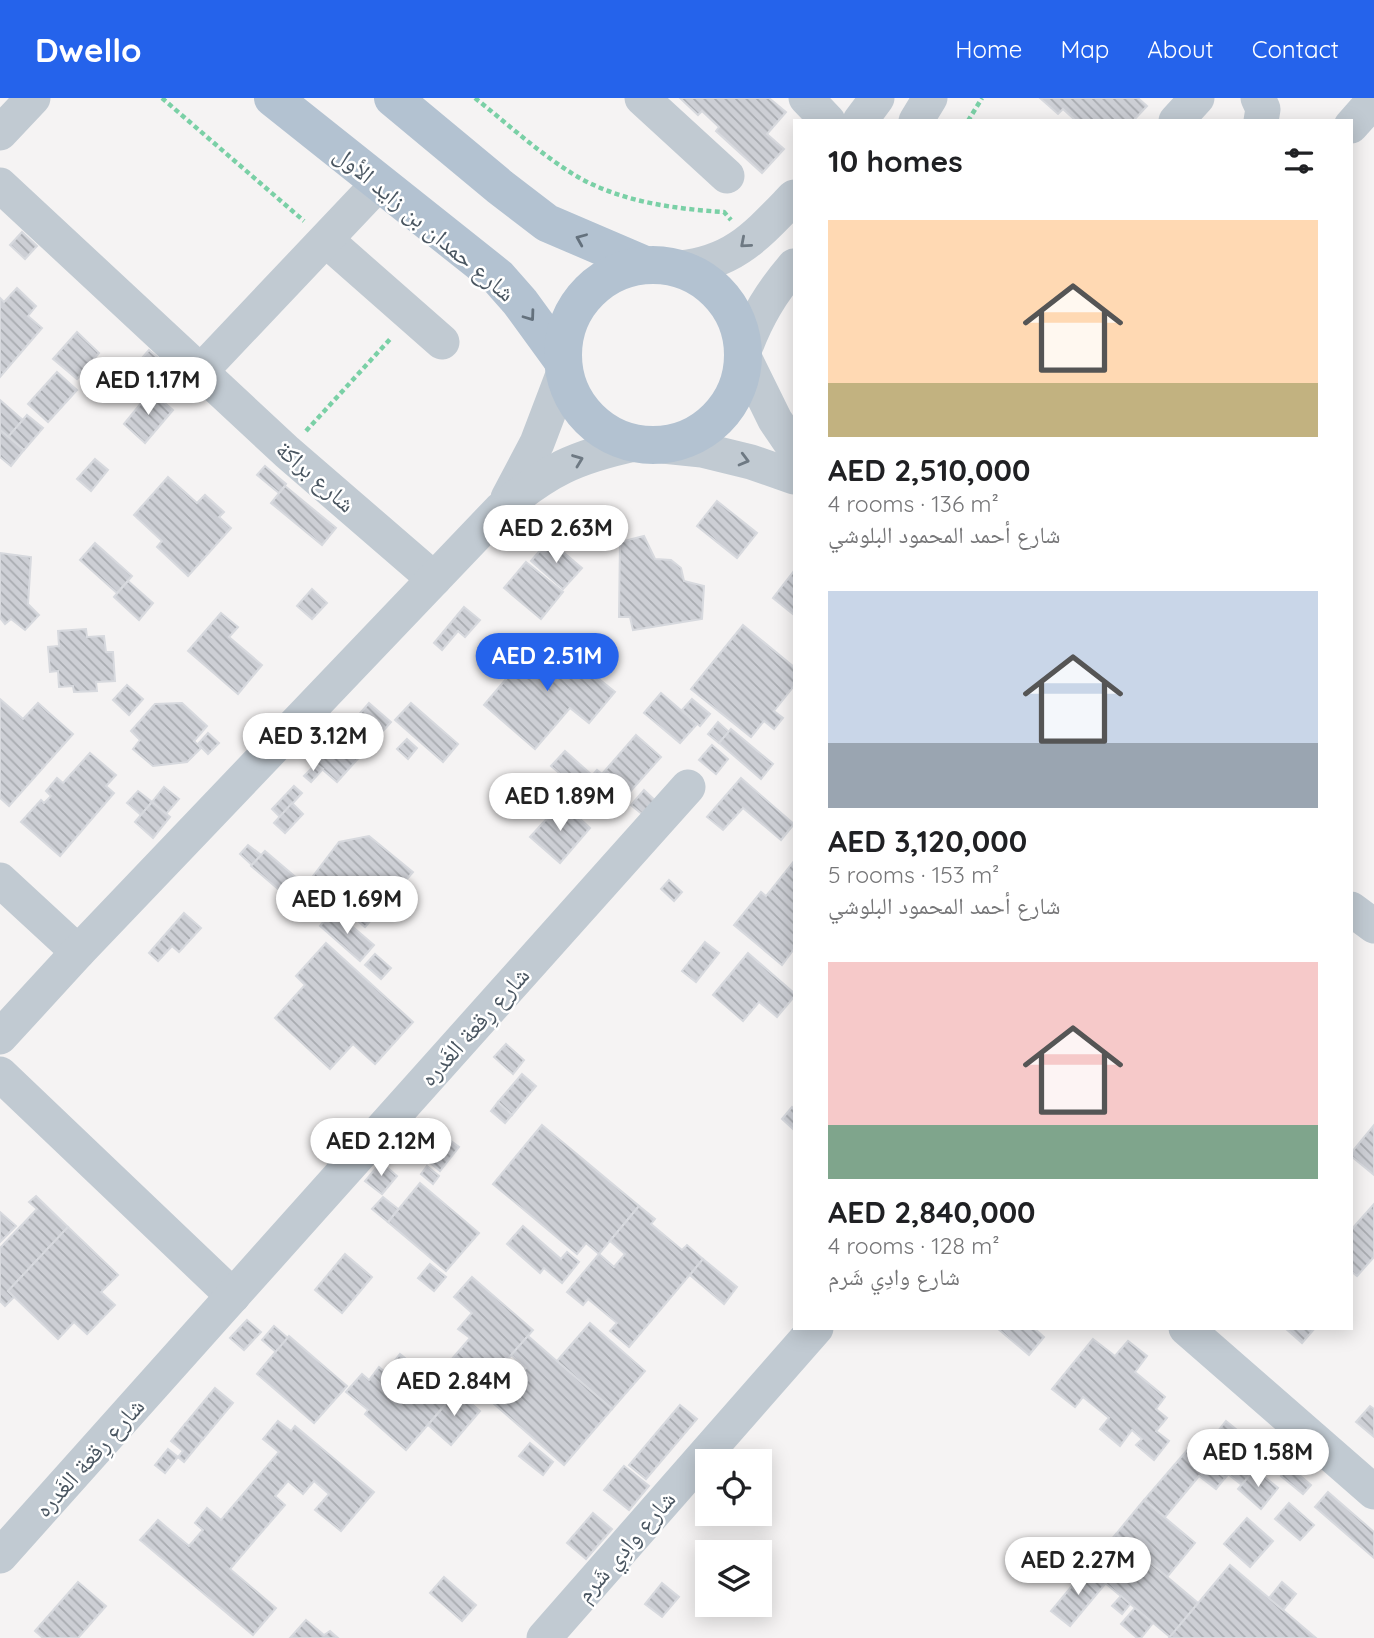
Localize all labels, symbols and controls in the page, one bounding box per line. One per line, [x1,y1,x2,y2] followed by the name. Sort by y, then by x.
[35,29,142,70] text: Dwello
[955,34,1022,64] text: Home
[1060,34,1109,64] text: Map
[1147,34,1214,64] text: About
[1252,34,1339,64] text: Contact
[328,139,522,308] street label: شارع حمدان بن زايد الأول
[828,142,963,180] text: 10 homes
[1280,142,1318,180] icon: filters
[576,233,589,247] one-way arrow
[740,235,753,247] one-way arrow
[1010,265,1136,391] icon: home
[522,308,534,321] one-way arrow
[68,358,228,417] pin: AED 1.17M
[96,365,200,394] text: AED 1.17M
[270,434,362,519] street label: شارع براكة
[828,451,1030,489] text: AED 2,510,000
[738,452,750,466] one-way arrow
[571,454,583,468] one-way arrow
[828,489,999,518] text: 4 rooms · 136 m²
[476,505,636,565] pin: AED 2.63M
[499,513,613,542] text: AED 2.63M
[828,520,1060,549] text: شارع أحمد المحمود البلوشي
[467,634,627,693] pin: AED 2.51M
[1010,636,1136,762] icon: home
[492,641,602,670] text: AED 2.51M
[233,714,393,773] pin: AED 3.12M
[259,721,367,750] text: AED 3.12M
[480,774,640,833] pin: AED 1.89M
[505,781,615,810] text: AED 1.89M
[828,822,1027,860] text: AED 3,120,000
[828,860,999,889] text: 5 rooms · 153 m²
[267,876,427,936] pin: AED 1.69M
[292,884,402,913] text: AED 1.69M
[828,891,1060,920] text: شارع أحمد المحمود البلوشي
[413,960,538,1094] street label: شارع رِقعة الغَدره
[1010,1007,1136,1133] icon: home
[301,1118,461,1178] pin: AED 2.12M
[326,1126,436,1155] text: AED 2.12M
[828,1193,1036,1231] text: AED 2,840,000
[828,1231,1000,1260] text: 4 rooms · 128 m²
[828,1262,960,1291] text: شارع وادِي شَرم
[374,1358,534,1418] pin: AED 2.84M
[397,1366,511,1395] text: AED 2.84M
[28,1391,153,1525] street label: شارع رِقعة الغَدره
[1178,1430,1338,1489] pin: AED 1.58M
[1203,1437,1313,1466] text: AED 1.58M
[695,1449,772,1617] map controls
[695,1449,772,1526] button: locate
[569,1484,685,1611] street label: شارع وادِي شَرم
[998,1538,1158,1597] pin: AED 2.27M
[695,1540,772,1617] button: layers
[1021,1545,1135,1574] text: AED 2.27M

